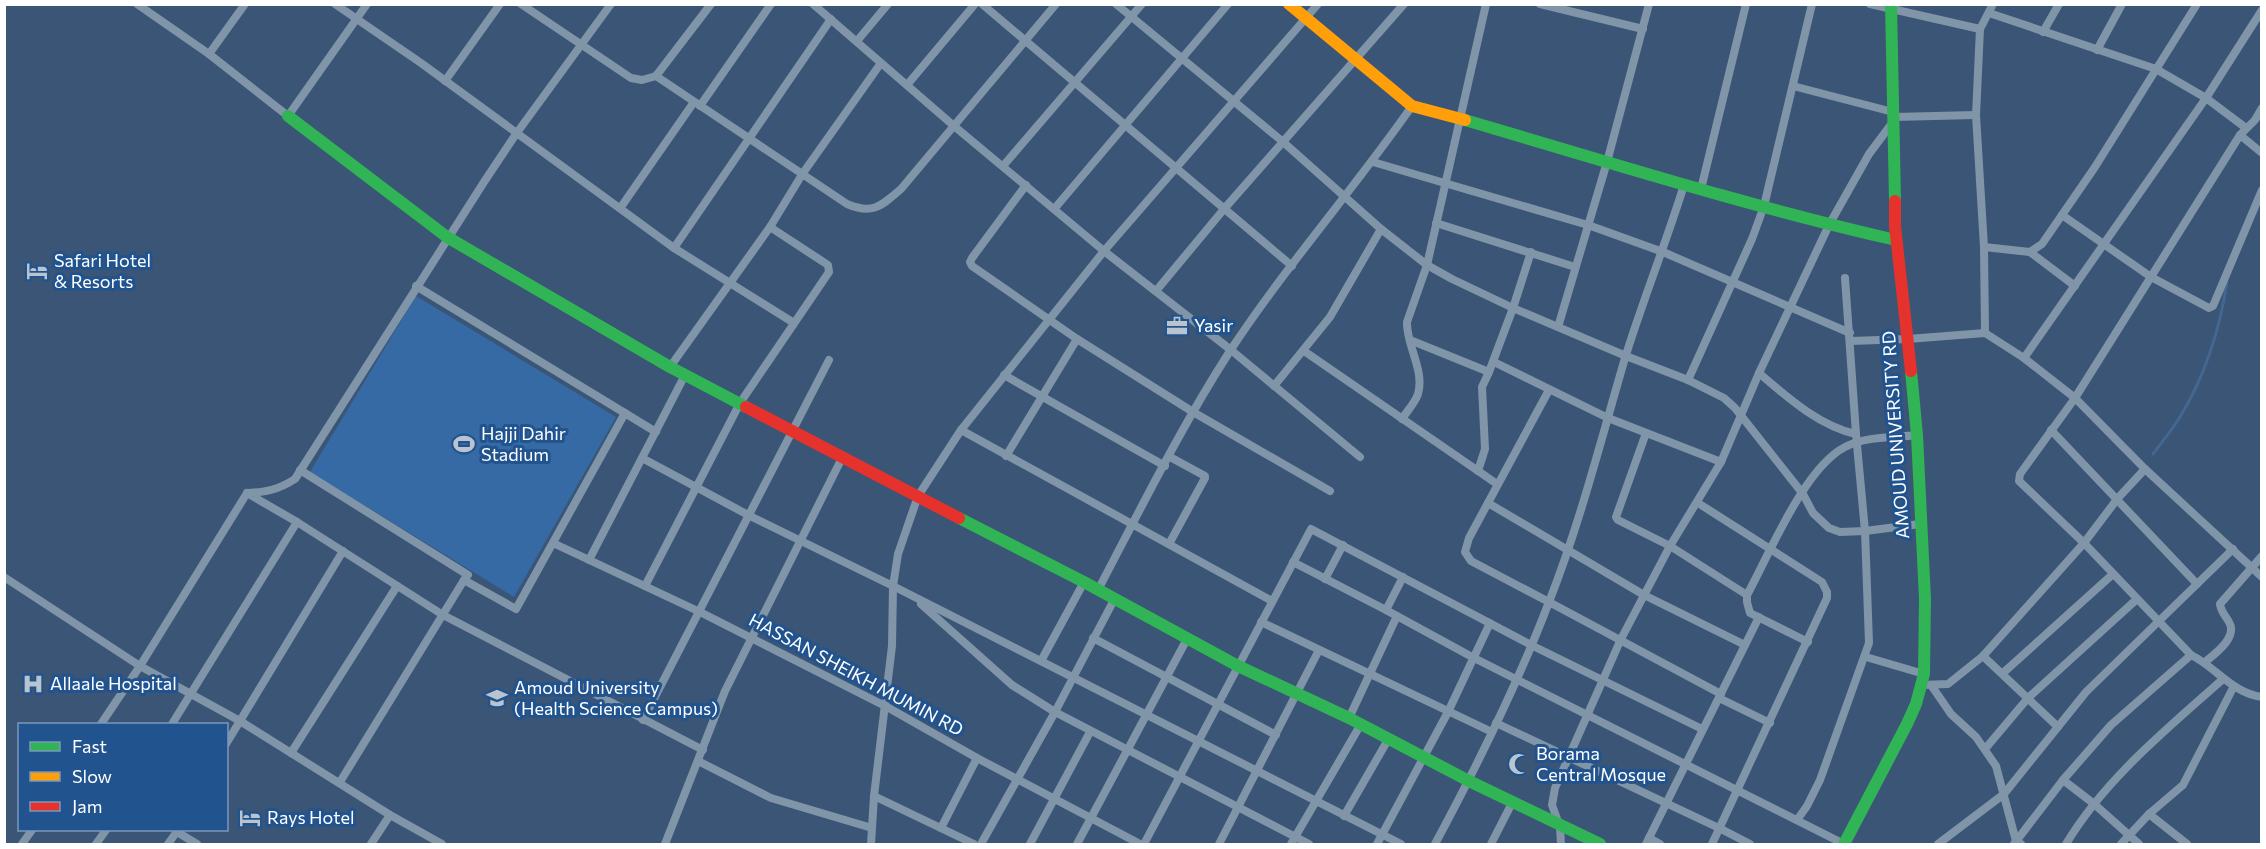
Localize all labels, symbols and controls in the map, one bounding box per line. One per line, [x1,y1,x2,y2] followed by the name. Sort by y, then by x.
[54,249,151,292] place label: Safari Hotel & Resorts
[25,259,49,283] hotel icon: Safari Hotel & Resorts
[1165,314,1189,338] office icon: Yasir
[1194,314,1233,336] place label: Yasir
[1877,330,1913,540] street label: AMOUD UNIVERSITY RD
[481,422,566,465] place label: Hajji Dahir Stadium
[452,432,476,456] sports icon: Hajji Dahir Stadium
[745,608,968,740] street label: HASSAN SHEIKH MUMIN RD
[21,672,45,696] hospital icon: Allaale Hospital
[50,672,177,694] place label: Allaale Hospital
[514,676,718,719] place label: Amoud University (Health Science Campus)
[485,686,509,710] school or university icon: Amoud University (Health Science Campus)
[18,723,228,831] legend
[72,735,107,757] text: Fast
[1536,742,1666,785] place label: Borama Central Mosque
[1507,752,1531,776] mosque icon: Borama Central Mosque
[72,765,112,787] text: Slow
[72,795,102,817] text: Jam
[238,806,262,830] hotel icon: Rays Hotel
[267,806,355,828] place label: Rays Hotel

